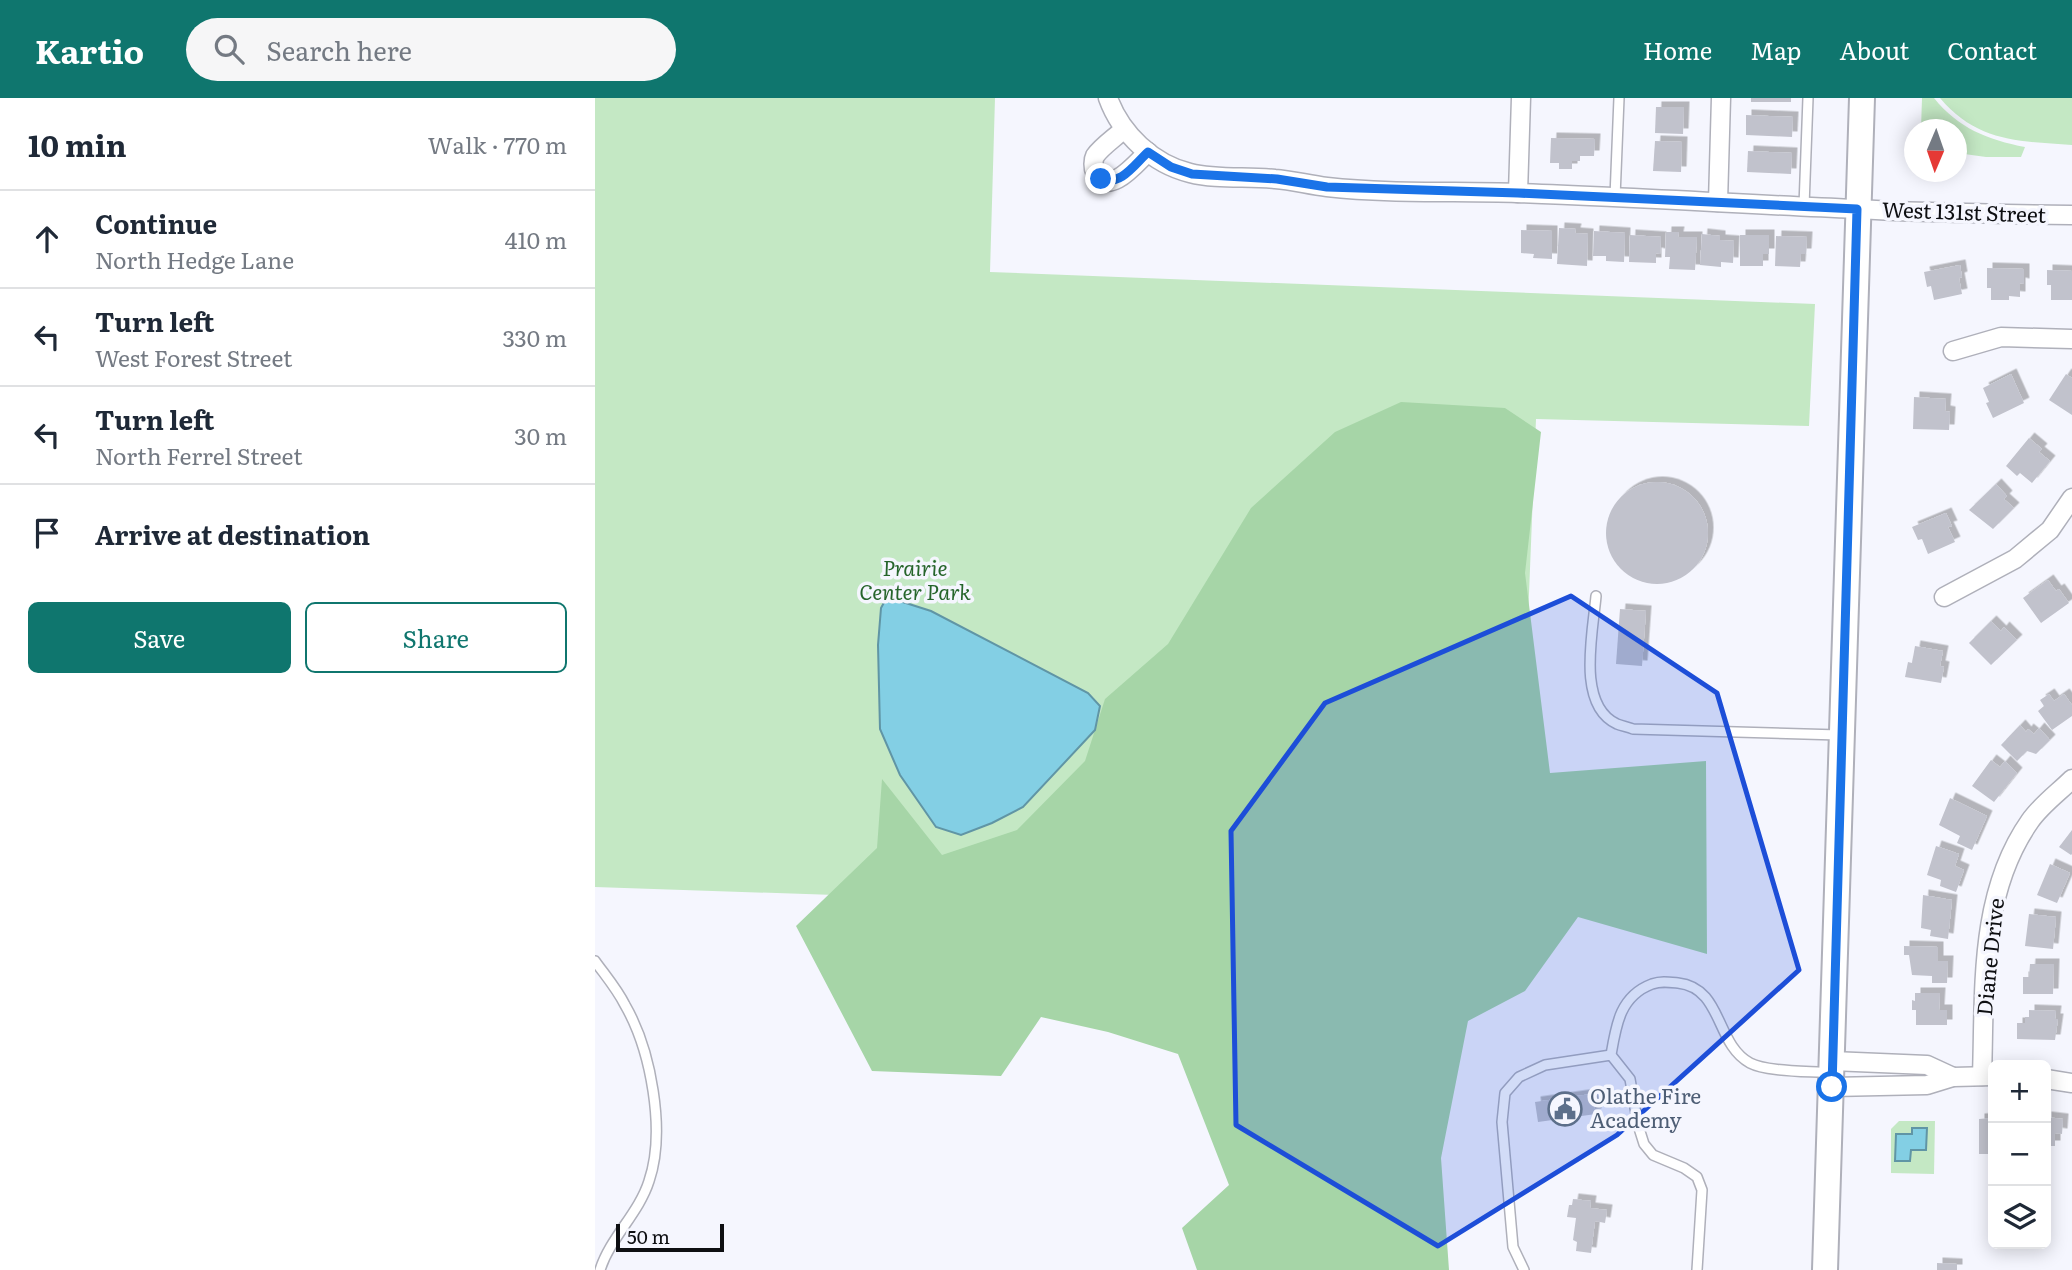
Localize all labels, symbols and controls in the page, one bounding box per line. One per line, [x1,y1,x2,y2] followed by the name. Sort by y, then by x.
[186,18,676,81] search box
[35,25,144,74] text: Kartio
[210,30,248,68] icon: search
[266,30,412,69] text: Search here
[1643,32,1712,67] text: Home
[1750,32,1801,67] text: Map
[1839,32,1909,67] text: About
[1947,32,2037,67] text: Contact
[1904,119,1967,182] north arrow
[28,122,127,166] text: 10 min
[428,127,567,161] text: Walk · 770 m
[1085,163,1116,194] route end
[1882,192,2047,229] street label: West 131st Street
[95,203,217,242] text: Continue
[28,220,66,258] icon: ahead
[505,222,567,256] text: 410 m
[95,242,294,276] text: North Hedge Lane
[95,301,214,340] text: Turn left
[28,318,66,356] icon: left
[503,320,567,354] text: 330 m
[95,340,292,374] text: West Forest Street
[95,399,214,438] text: Turn left
[28,416,66,454] icon: left
[514,418,567,452] text: 30 m
[95,438,302,472] text: North Ferrel Street
[28,514,66,552] icon: arrive
[95,514,370,553] text: Arrive at destination
[859,551,971,606] park label: Prairie Center Park
[28,602,291,673] button: Save
[305,602,567,673] button: Share
[1967,896,2010,1017] street label: Diane Drive
[1988,1060,2051,1249] map controls
[1988,1060,2051,1123] button: +
[1816,1071,1847,1102] route start
[1590,1079,1701,1134] place label: Olathe Fire Academy
[1546,1090,1584,1128] public building icon: Olathe Fire Academy
[1988,1123,2051,1186] button: −
[1988,1186,2051,1249] button: layers
[616,1221,725,1253] scale bar
[627,1222,670,1250] text: 50 m

